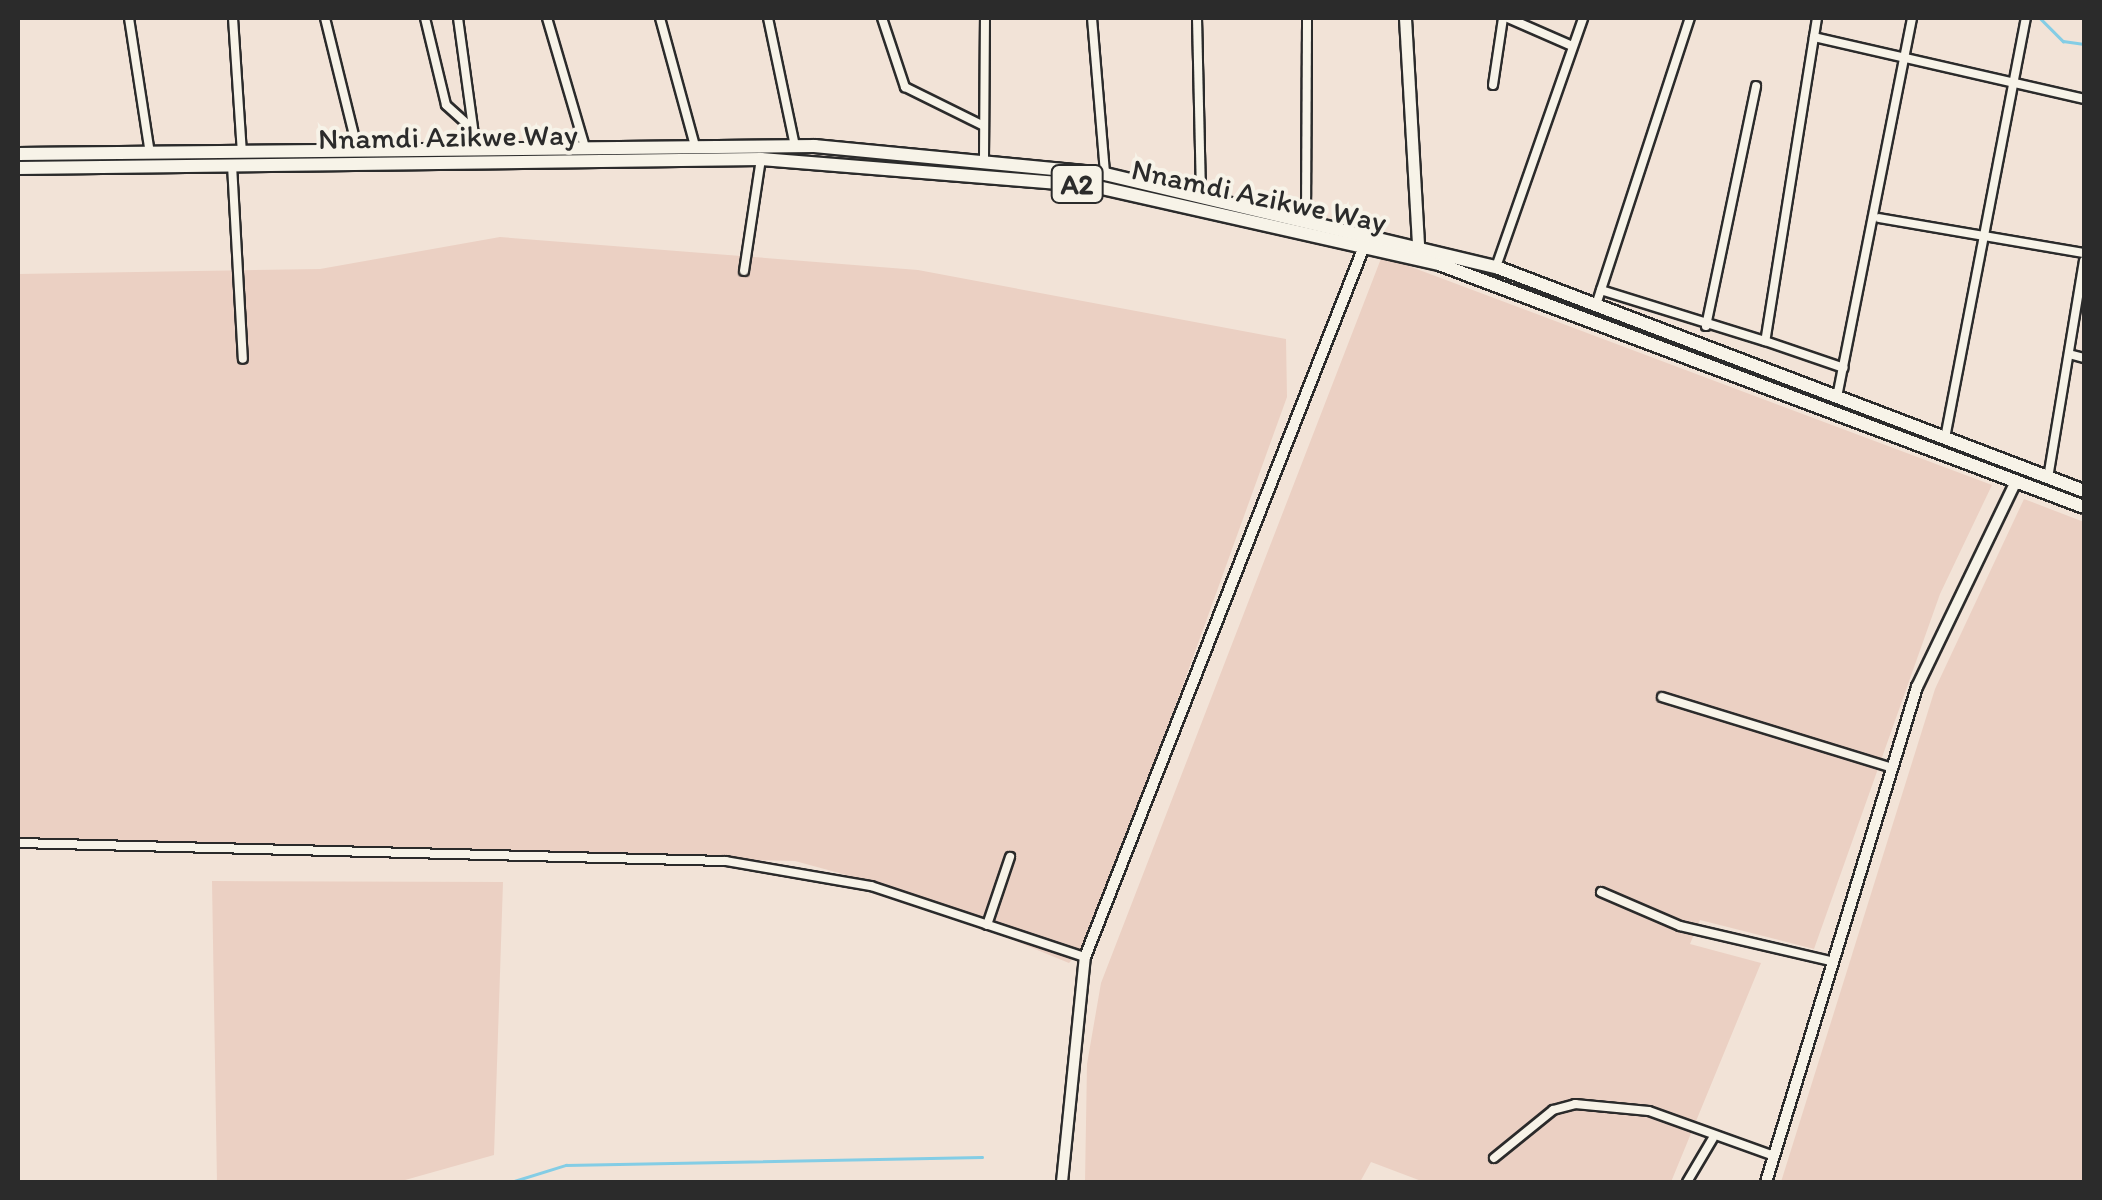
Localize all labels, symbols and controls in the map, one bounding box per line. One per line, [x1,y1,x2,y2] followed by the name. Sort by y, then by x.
[318,117,578,157] street label: Nnamdi Azikwe Way
[1128,151,1390,241] street label: Nnamdi Azikwe Way
[1050,161,1104,207] road number: A2

